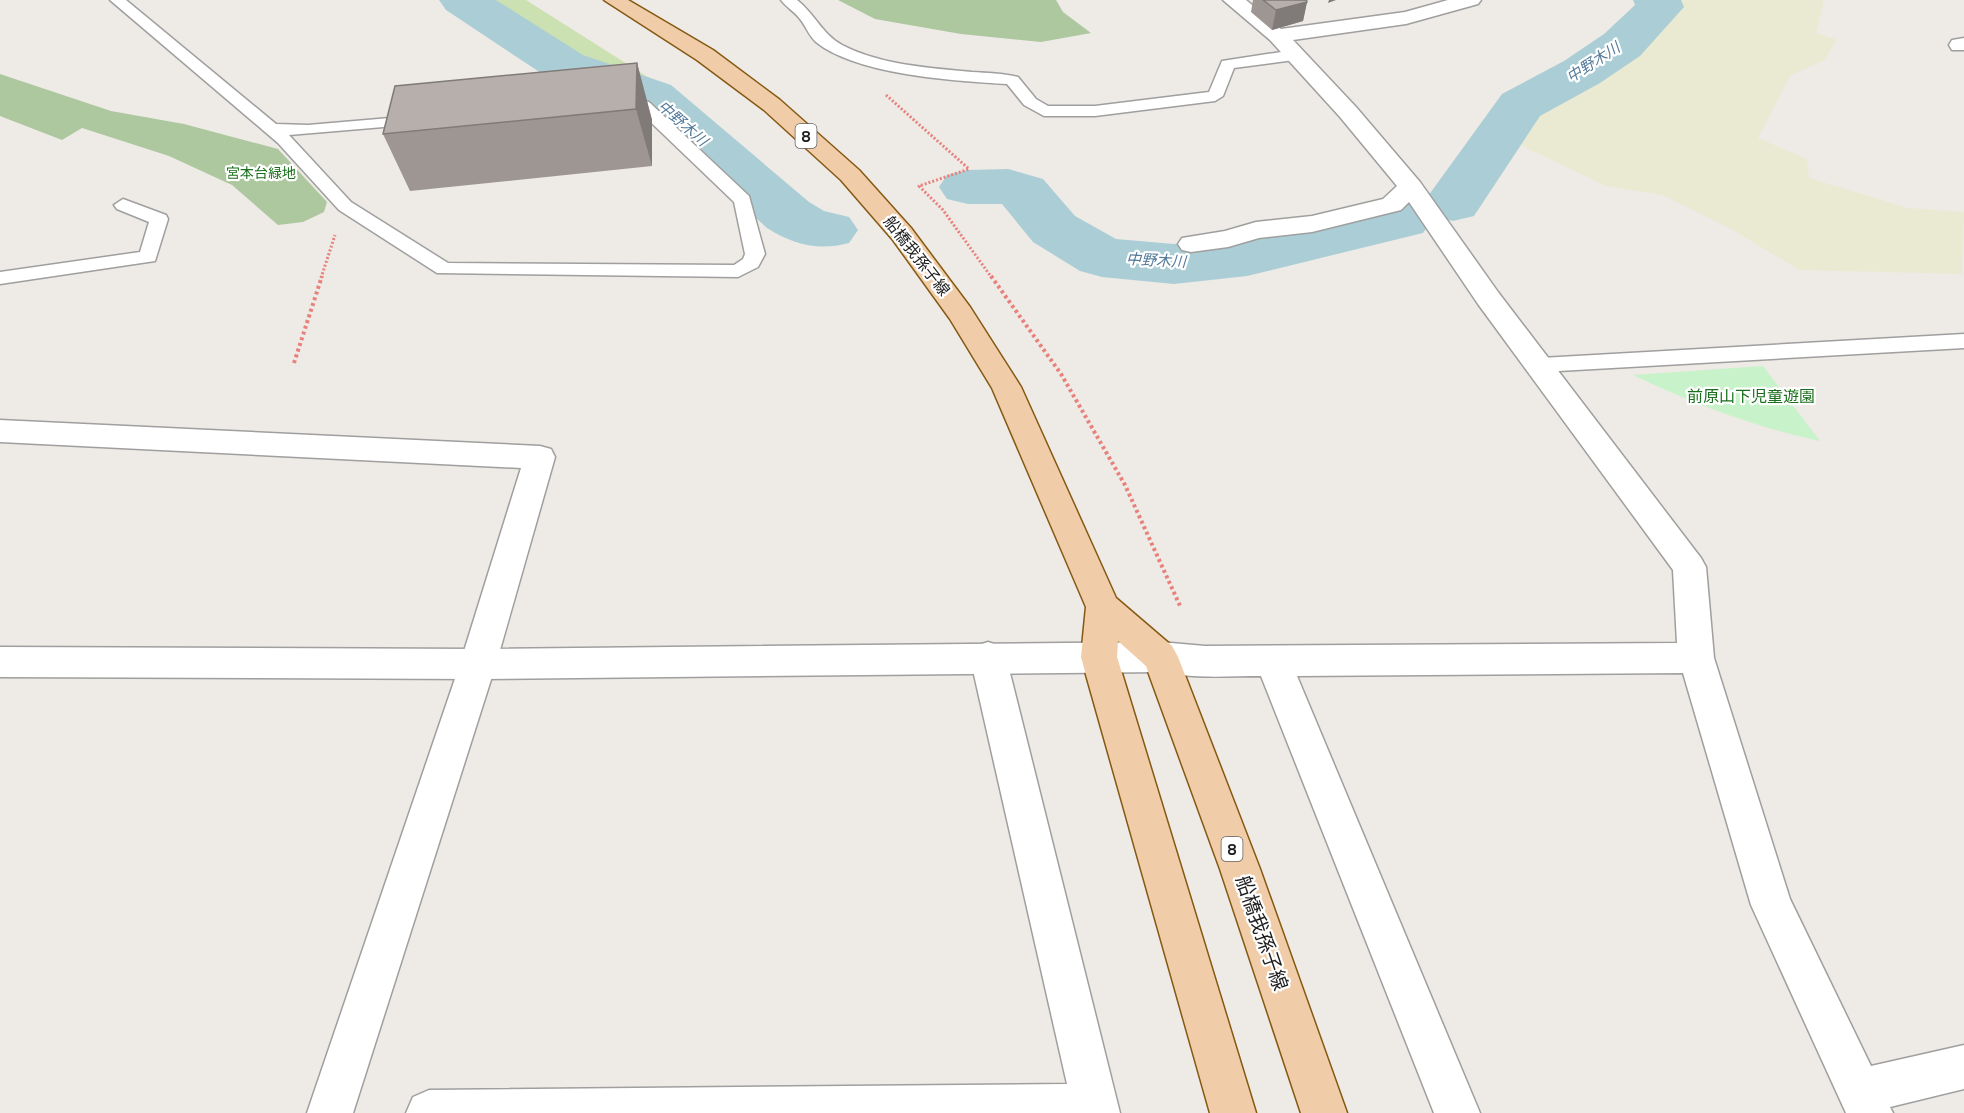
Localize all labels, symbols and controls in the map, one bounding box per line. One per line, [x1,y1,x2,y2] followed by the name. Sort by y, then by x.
[1563,37,1625,86] water label: 中野木川
[654,96,713,151] water label: 中野木川
[796,124,816,148] road number: 8
[226,164,296,182] park label: 宮本台緑地
[879,212,955,300] street label: 船橋我孫子線
[1126,249,1188,271] water label: 中野木川
[1687,386,1815,407] park label: 前原山下児童遊園
[1222,837,1242,861] road number: 8
[1230,872,1294,994] street label: 船橋我孫子線

